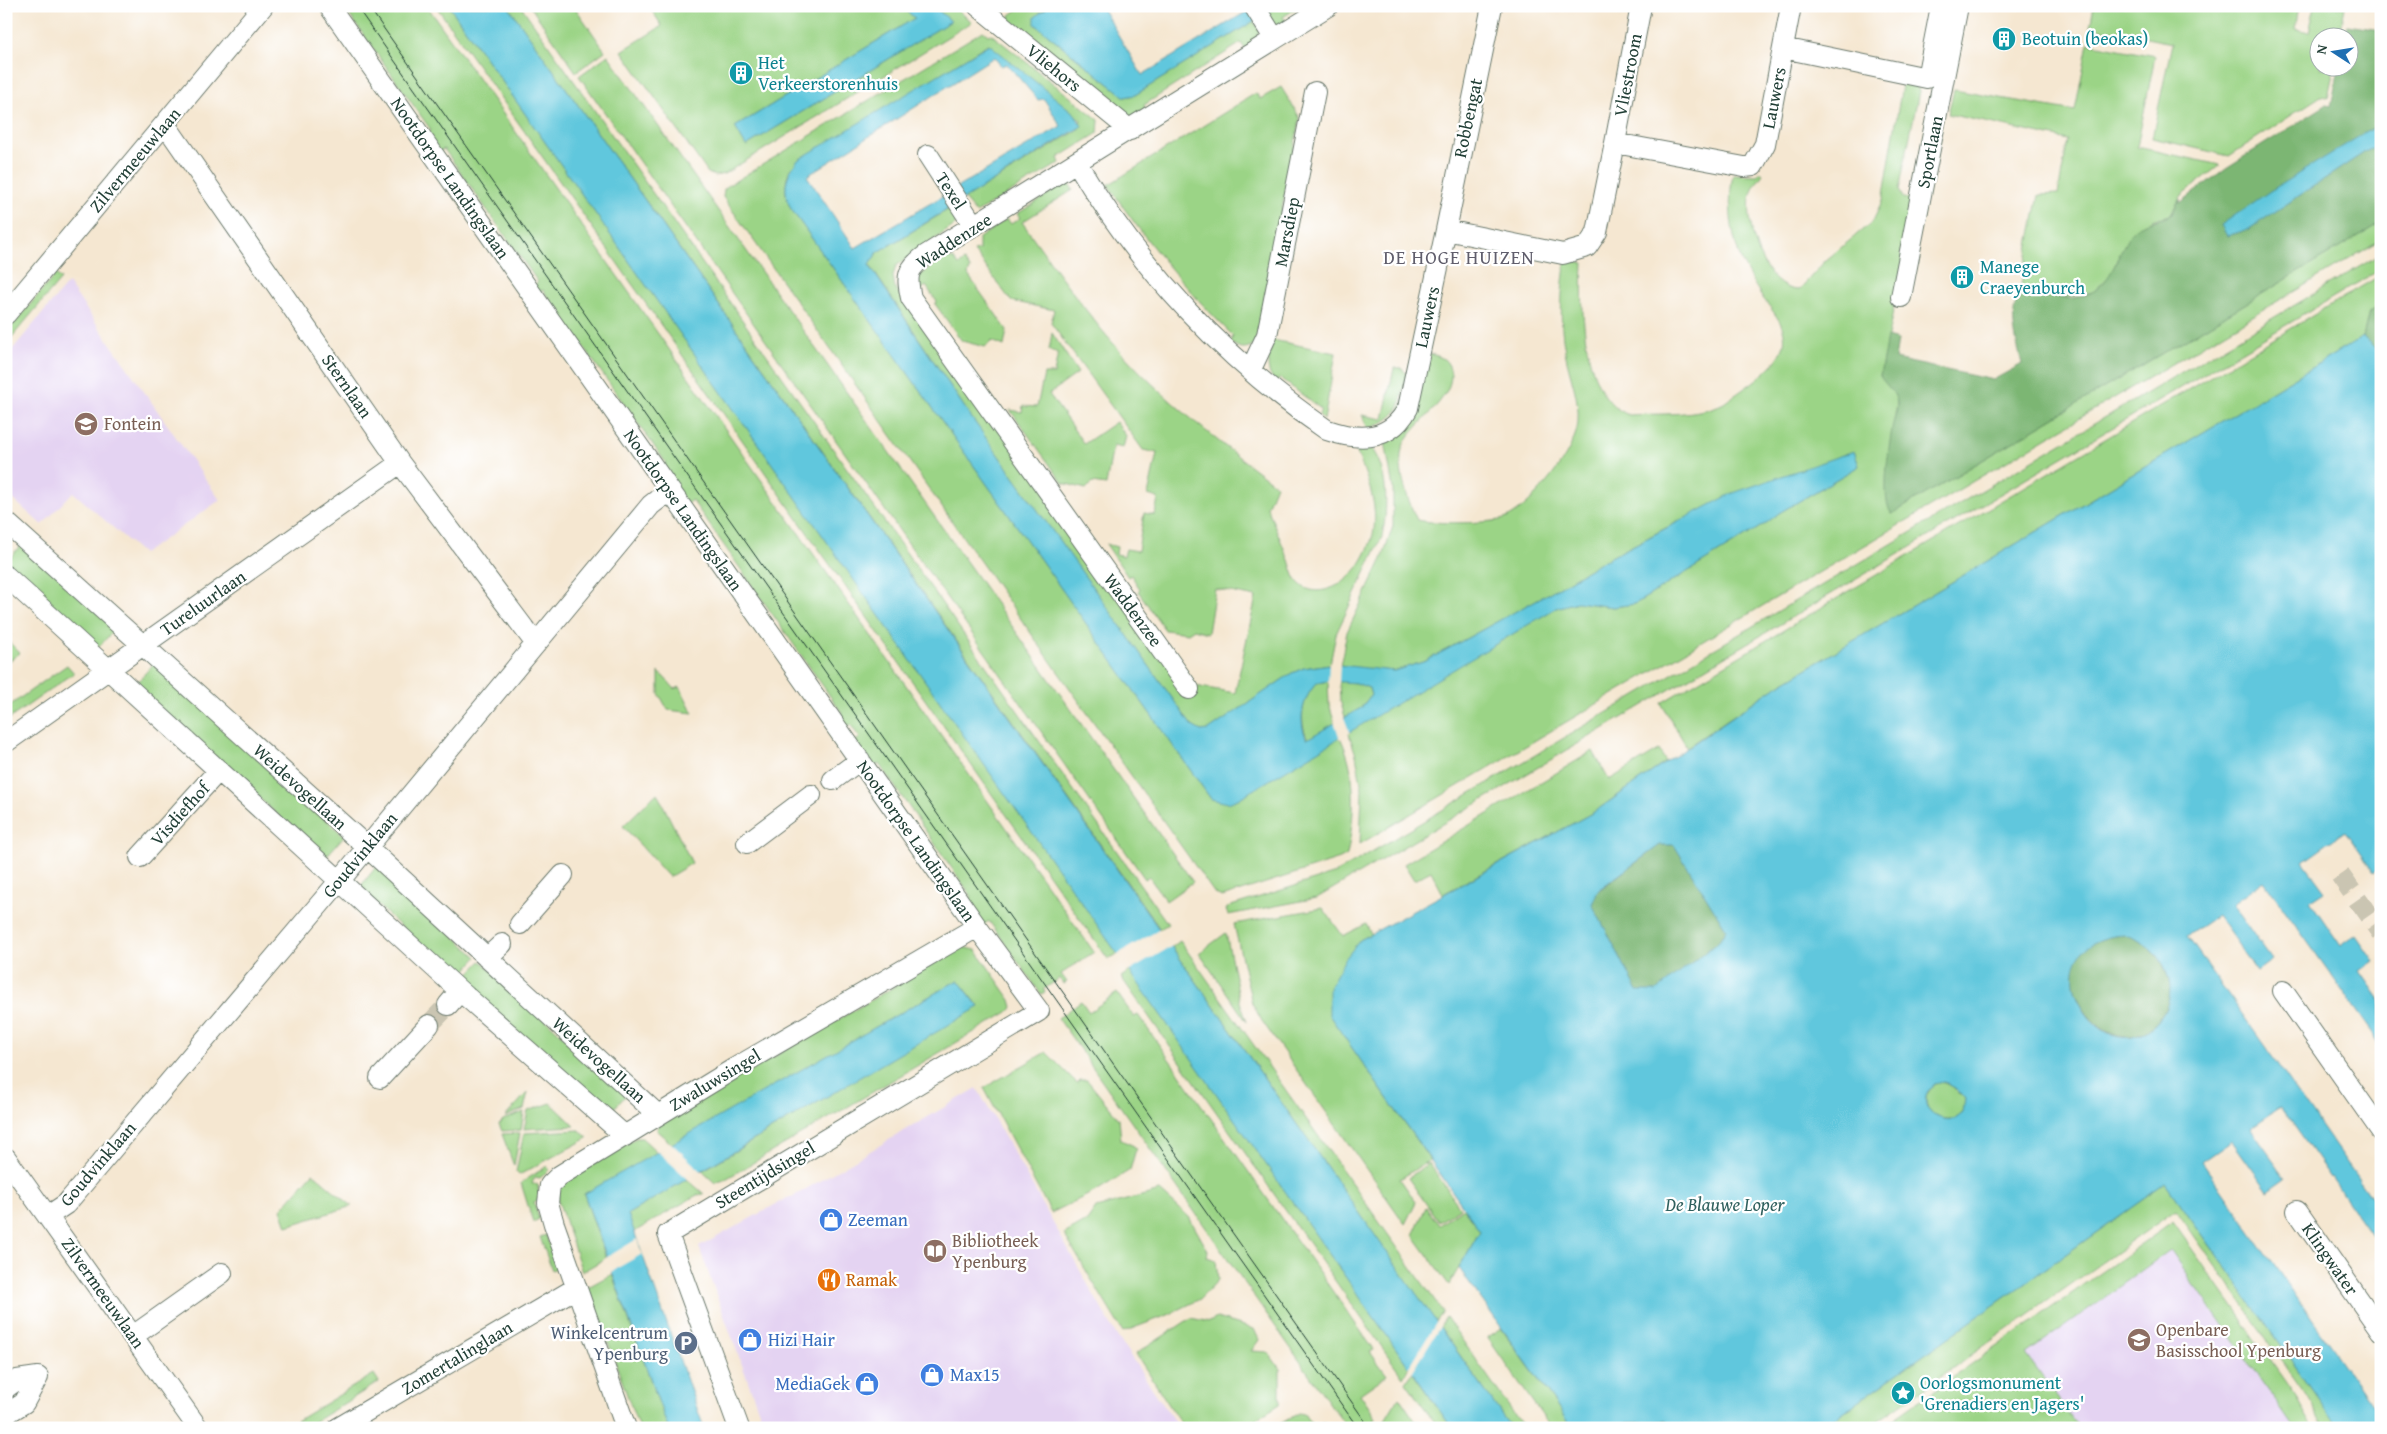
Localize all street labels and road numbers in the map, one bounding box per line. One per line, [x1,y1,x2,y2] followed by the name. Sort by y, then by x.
[1606,31,1649,119] street label: Vliestroom
[1021,37,1088,98] street label: Vliehors
[1754,65,1793,131] street label: Lauwers
[1446,75,1489,160] street label: Robbengat
[384,91,517,264] street label: Nootdorpse Landingslaan
[82,101,187,218] street label: Zilvermeeuwlaan
[1909,113,1950,191] street label: Sportlaan
[929,167,974,215] street label: Texel
[1267,194,1307,269] street label: Marsdiep
[910,206,997,275] street label: Waddenzee
[1407,284,1446,350] street label: Lauwers
[315,348,379,423] street label: Sternlaan
[617,423,750,596] street label: Nootdorpse Landingslaan
[154,563,251,642] street label: Tureluurlaan
[1097,567,1169,652] street label: Waddenzee
[247,737,353,836] street label: Weidevogellaan
[850,754,983,927] street label: Nootdorpse Landingslaan
[144,774,217,852] street label: Visdiefhof
[316,806,404,903] street label: Goudvinklaan
[546,1010,652,1109] street label: Weidevogellaan
[664,1041,766,1118] street label: Zwaluwsingel
[53,1115,142,1212] street label: Goudvinklaan
[709,1134,820,1215] street label: Steentijdsingel
[2296,1217,2366,1301] street label: Klingwater
[55,1232,152,1354] street label: Zilvermeeuwlaan
[396,1314,517,1401] street label: Zomertalinglaan

